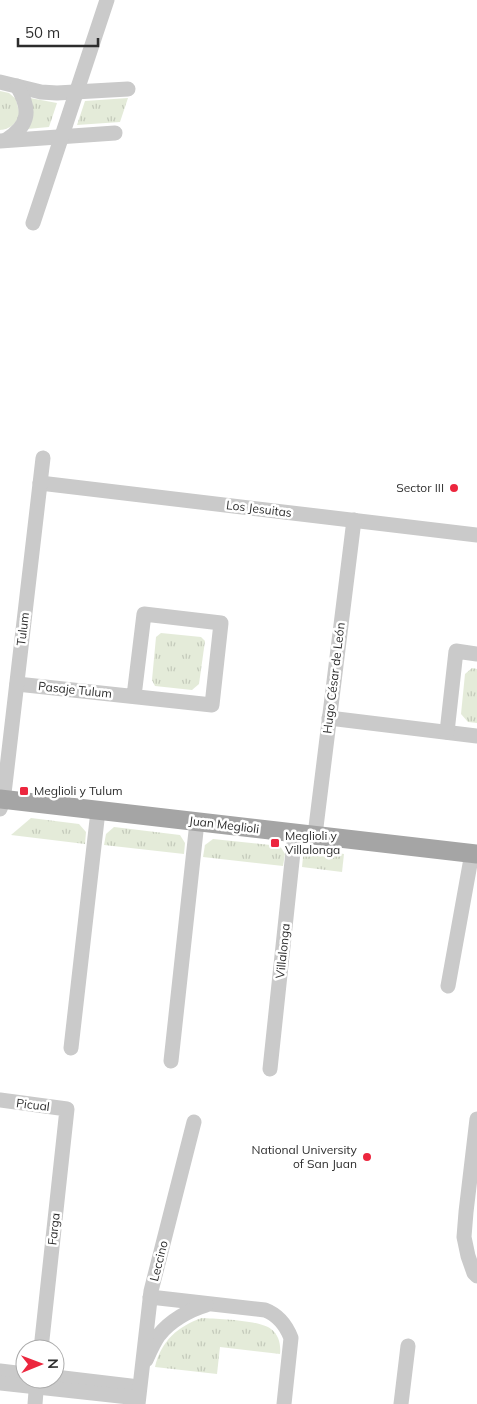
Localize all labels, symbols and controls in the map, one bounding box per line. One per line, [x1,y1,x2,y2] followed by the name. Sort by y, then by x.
[18,15,98,47] scale bar
[25,23,60,42] text: 50 m
[396,480,444,495] place label: Sector III
[448,482,460,494] marker: Sector III
[225,497,293,520] street label: Los Jesuitas
[13,611,32,647] street label: Tulum
[319,621,348,734] street label: Hugo César de León
[37,678,113,701] street label: Pasaje Tulum
[34,783,123,798] place label: Meglioli y Tulum
[18,785,30,797] marker: Meglioli y Tulum
[188,813,260,836] street label: Juan Meglioli
[285,828,340,857] place label: Meglioli y Villalonga
[269,837,281,849] marker: Meglioli y Villalonga
[272,923,293,979] street label: Villalonga
[15,1095,51,1114] street label: Picual
[251,1142,358,1171] place label: National University of San Juan
[361,1151,373,1163] marker: National University of San Juan
[44,1212,63,1246] street label: Farga
[146,1239,171,1283] street label: Leccino
[15,1339,65,1389] north arrow
[44,1358,62,1369] text: N

